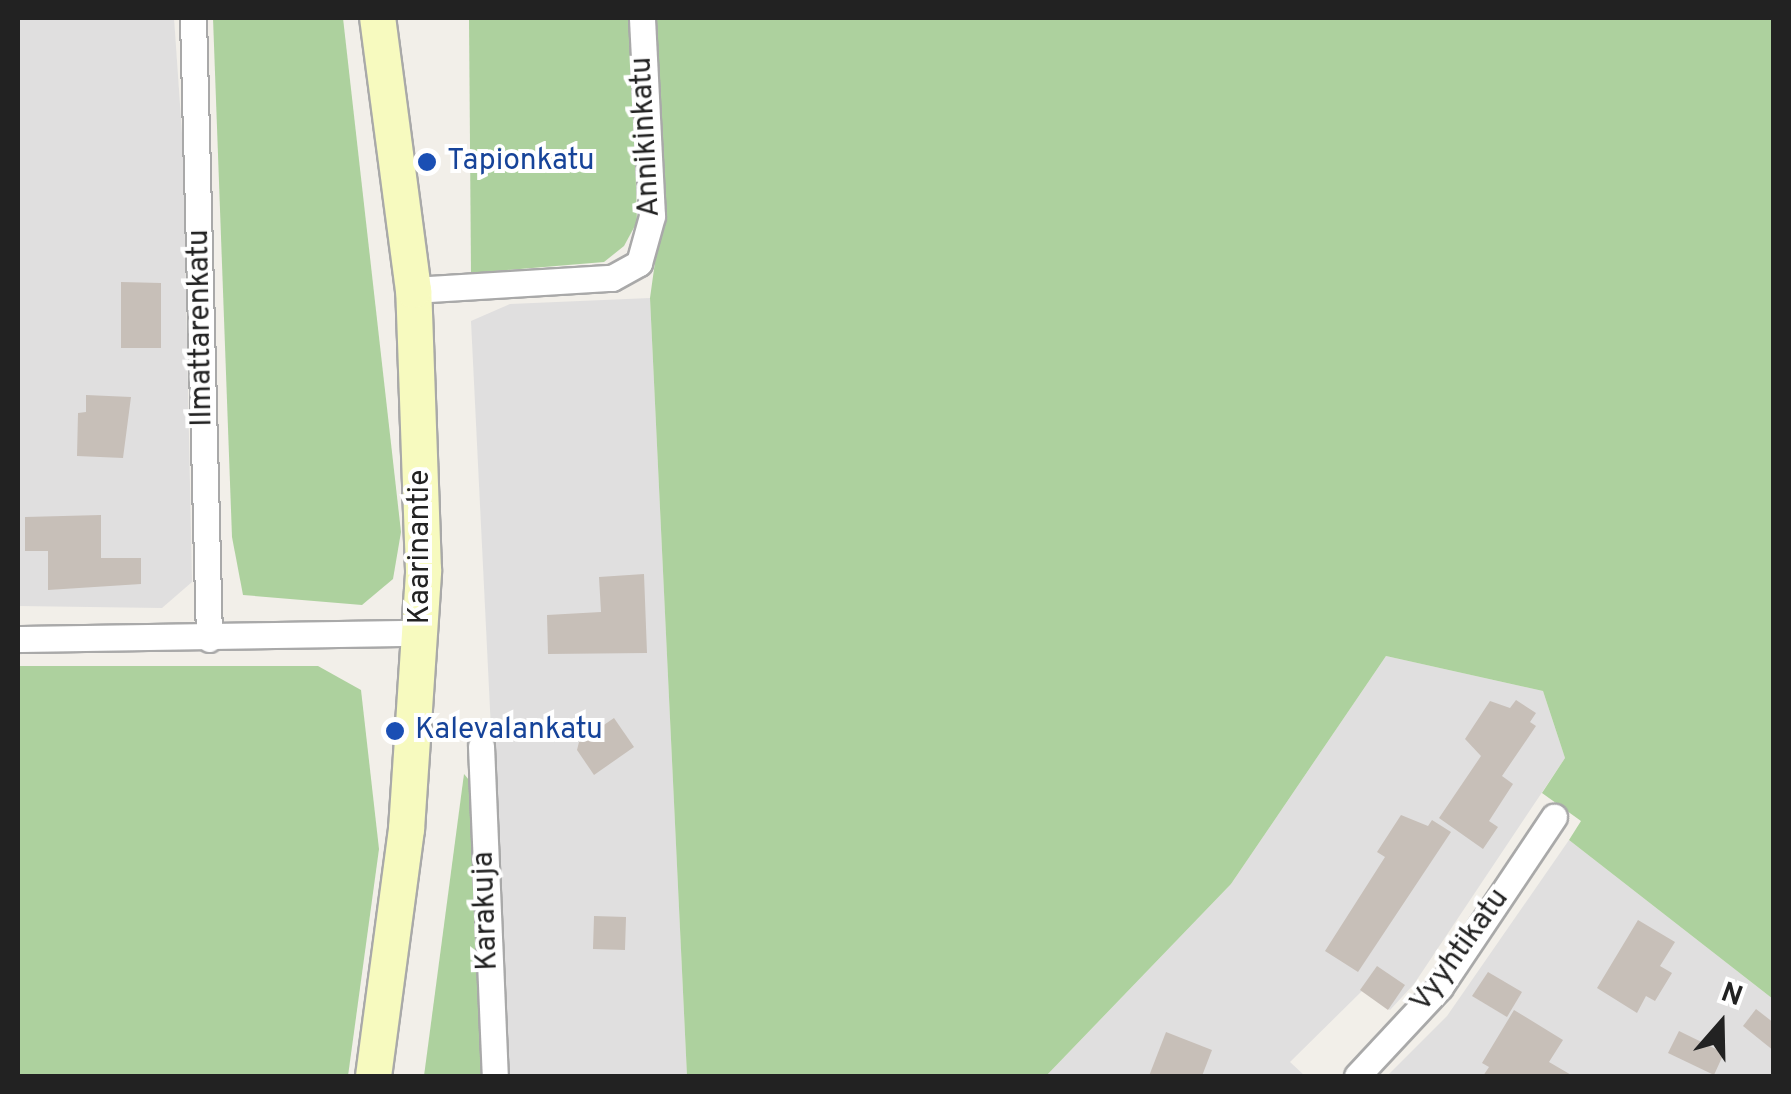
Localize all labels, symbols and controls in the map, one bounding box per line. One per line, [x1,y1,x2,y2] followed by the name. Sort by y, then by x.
[625,56,669,218] street label: Annikinkatu
[447,144,595,180] place label: Tapionkatu
[416,151,438,173] marker: Tapionkatu
[182,229,222,427] street label: Ilmattarenkatu
[403,470,439,624] street label: Kaarinantie
[415,713,603,749] place label: Kalevalankatu
[384,720,406,742] marker: Kalevalankatu
[467,851,507,971] street label: Karakuja
[1404,882,1518,1020] street label: Vyyhtikatu
[1671,974,1771,1074] north arrow
[1716,975,1747,1016] text: N

